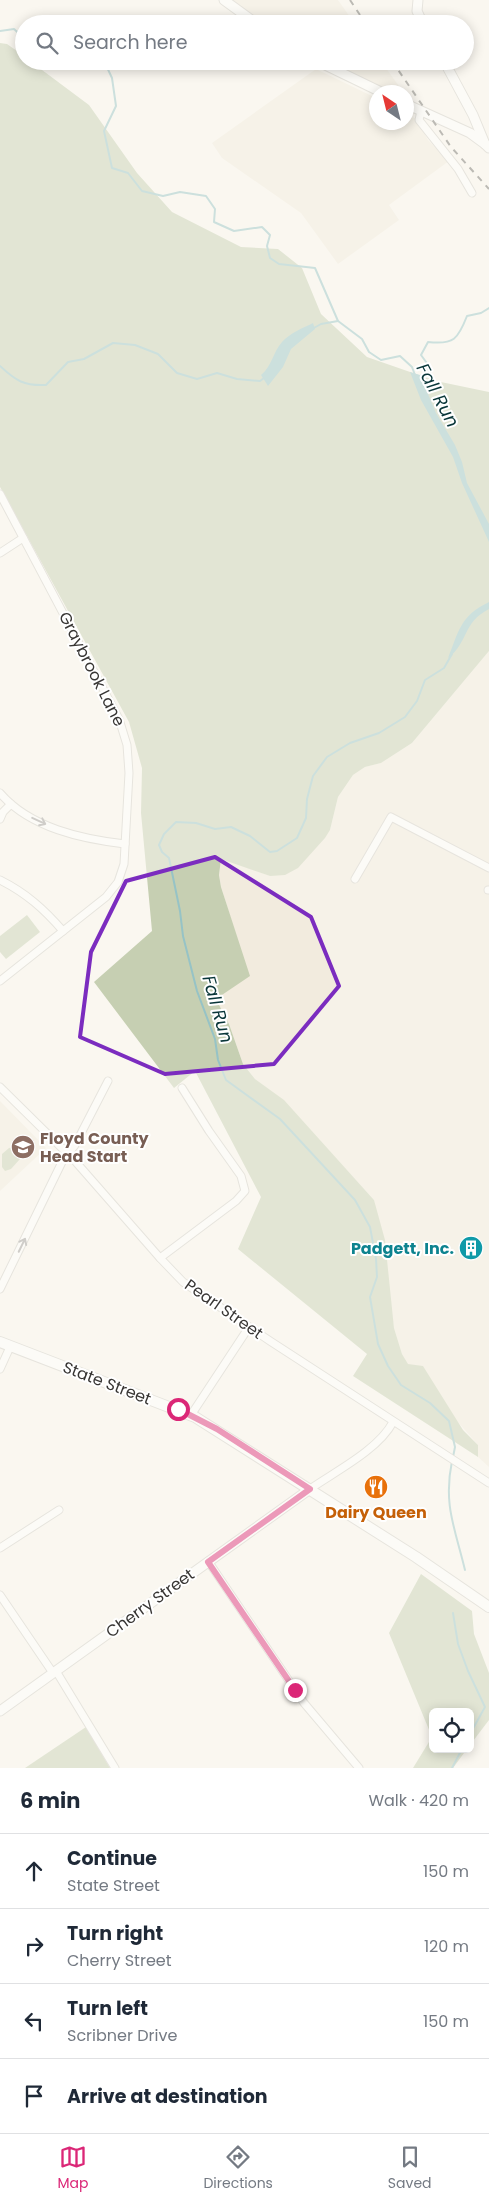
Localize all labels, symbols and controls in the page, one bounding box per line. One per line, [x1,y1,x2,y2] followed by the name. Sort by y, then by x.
[15,15,474,70] search box
[33,29,61,57] icon: search
[73,29,187,56] text: Search here
[369,85,414,130] north arrow
[411,358,465,432] water label: Fall Run
[53,608,131,730] street label: Graybrook Lane
[31,817,46,827] one-way arrow
[196,972,240,1046] water label: Fall Run
[40,1127,149,1168] place label: Floyd County Head Start
[10,1134,36,1160] school or university icon: Floyd County Head Start
[458,1235,484,1261] building icon: Padgett, Inc.
[351,1237,454,1260] place label: Padgett, Inc.
[17,1238,27,1253] one-way arrow
[180,1273,268,1345] street label: Pearl Street
[60,1356,155,1410] street label: State Street
[167,1398,190,1421] route start
[363,1474,389,1500] restaurant icon: Dairy Queen
[325,1501,427,1524] place label: Dairy Queen
[101,1563,199,1643] street label: Cherry Street
[284,1679,307,1702] route end
[429,1708,474,1753] map controls
[429,1708,474,1753] button: locate
[20,1786,80,1815] text: 6 min
[368,1789,469,1812] text: Walk · 420 m
[67,1845,157,1872] text: Continue
[20,1857,48,1885] icon: ahead
[423,1860,469,1883] text: 150 m
[67,1874,160,1897] text: State Street
[67,1920,163,1947] text: Turn right
[20,1932,48,1960] icon: right
[424,1935,469,1958] text: 120 m
[67,1949,172,1972] text: Cherry Street
[67,1995,148,2022] text: Turn left
[20,2007,48,2035] icon: left
[423,2010,469,2033] text: 150 m
[67,2024,177,2047] text: Scribner Drive
[20,2082,48,2110] icon: arrive
[67,2083,268,2110] text: Arrive at destination
[57,2143,88,2194] tab: Map
[203,2143,273,2194] tab: Directions
[388,2143,432,2194] tab: Saved

